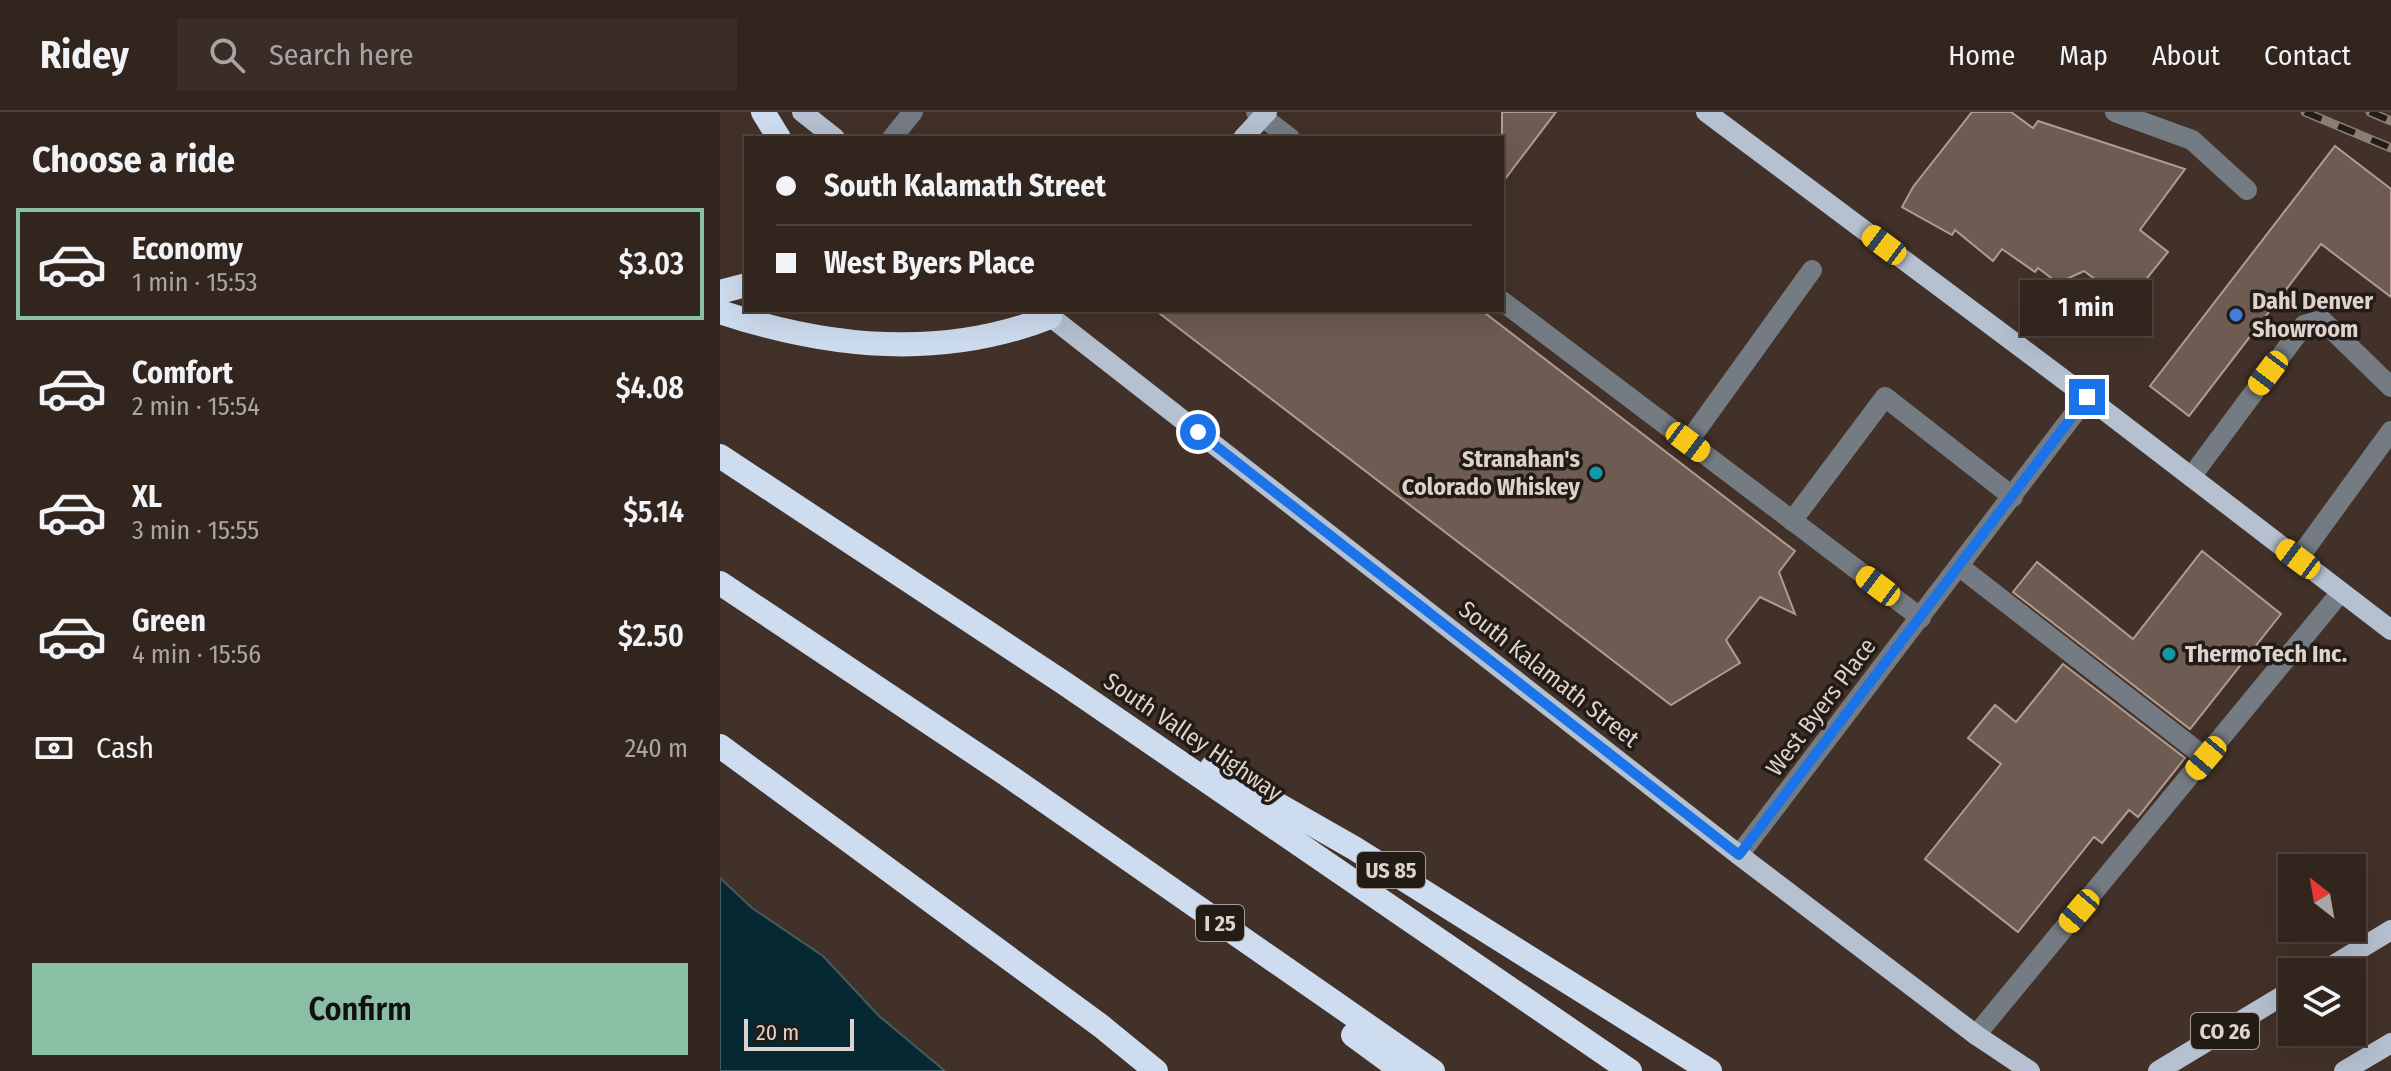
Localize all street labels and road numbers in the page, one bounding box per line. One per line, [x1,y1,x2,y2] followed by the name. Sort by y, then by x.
[1453,595,1645,753] street label: South Kalamath Street
[1760,633,1882,781] street label: West Byers Place
[1099,667,1288,807] street label: South Valley Highway
[1357,852,1425,888] road number: US 85
[1196,905,1244,941] road number: I 25
[2191,1013,2259,1049] road number: CO 26

